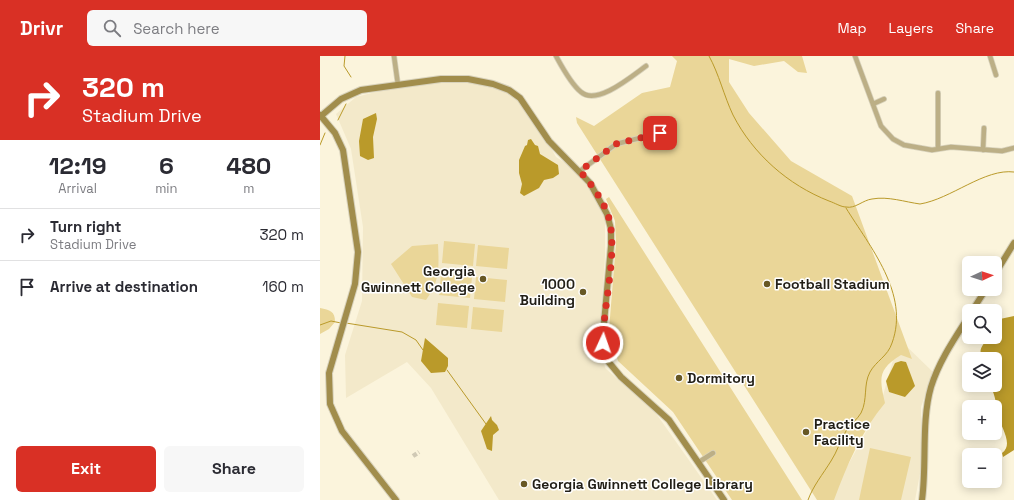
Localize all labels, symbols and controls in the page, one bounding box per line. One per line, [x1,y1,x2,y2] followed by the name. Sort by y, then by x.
[87,10,367,46] search box
[20,16,63,41] text: Drivr
[101,17,123,39] icon: search
[133,19,220,38] text: Search here
[837,19,867,37] text: Map
[889,19,933,37] text: Layers
[955,19,994,37] text: Share
[82,69,165,105] text: 320 m
[16,72,68,124] icon: right
[82,104,202,127] text: Stadium Drive
[643,116,677,150] pin
[649,122,671,144] icon: arrive
[49,150,107,181] text: 12:19
[159,150,174,181] text: 6
[226,150,271,181] text: 480
[58,180,97,197] text: Arrival
[155,180,178,197] text: min
[243,180,254,197] text: m
[50,217,121,236] text: Turn right
[16,224,38,246] icon: right
[260,225,304,244] text: 320 m
[50,236,136,253] text: Stadium Drive
[962,256,1002,296] north arrow
[962,256,1002,488] map controls
[361,262,475,296] place label: Georgia Gwinnett College
[478,274,488,284] marker: Georgia Gwinnett College
[519,275,575,309] place label: 1000 Building
[775,275,890,293] place label: Football Stadium
[16,276,38,298] icon: arrive
[50,277,198,296] text: Arrive at destination
[262,277,304,296] text: 160 m
[762,279,772,289] marker: Football Stadium
[578,287,588,297] marker: 1000 Building
[962,304,1002,344] button: search
[582,322,624,364] position arrow
[962,352,1002,392] button: layers
[687,369,755,387] place label: Dormitory
[674,373,684,383] marker: Dormitory
[962,400,1002,440] button: +
[814,415,870,449] place label: Practice Facility
[801,427,811,437] marker: Practice Facility
[16,446,156,492] button: Exit
[164,446,304,492] button: Share
[962,448,1002,488] button: −
[532,475,753,493] place label: Georgia Gwinnett College Library
[519,479,529,489] marker: Georgia Gwinnett College Library

